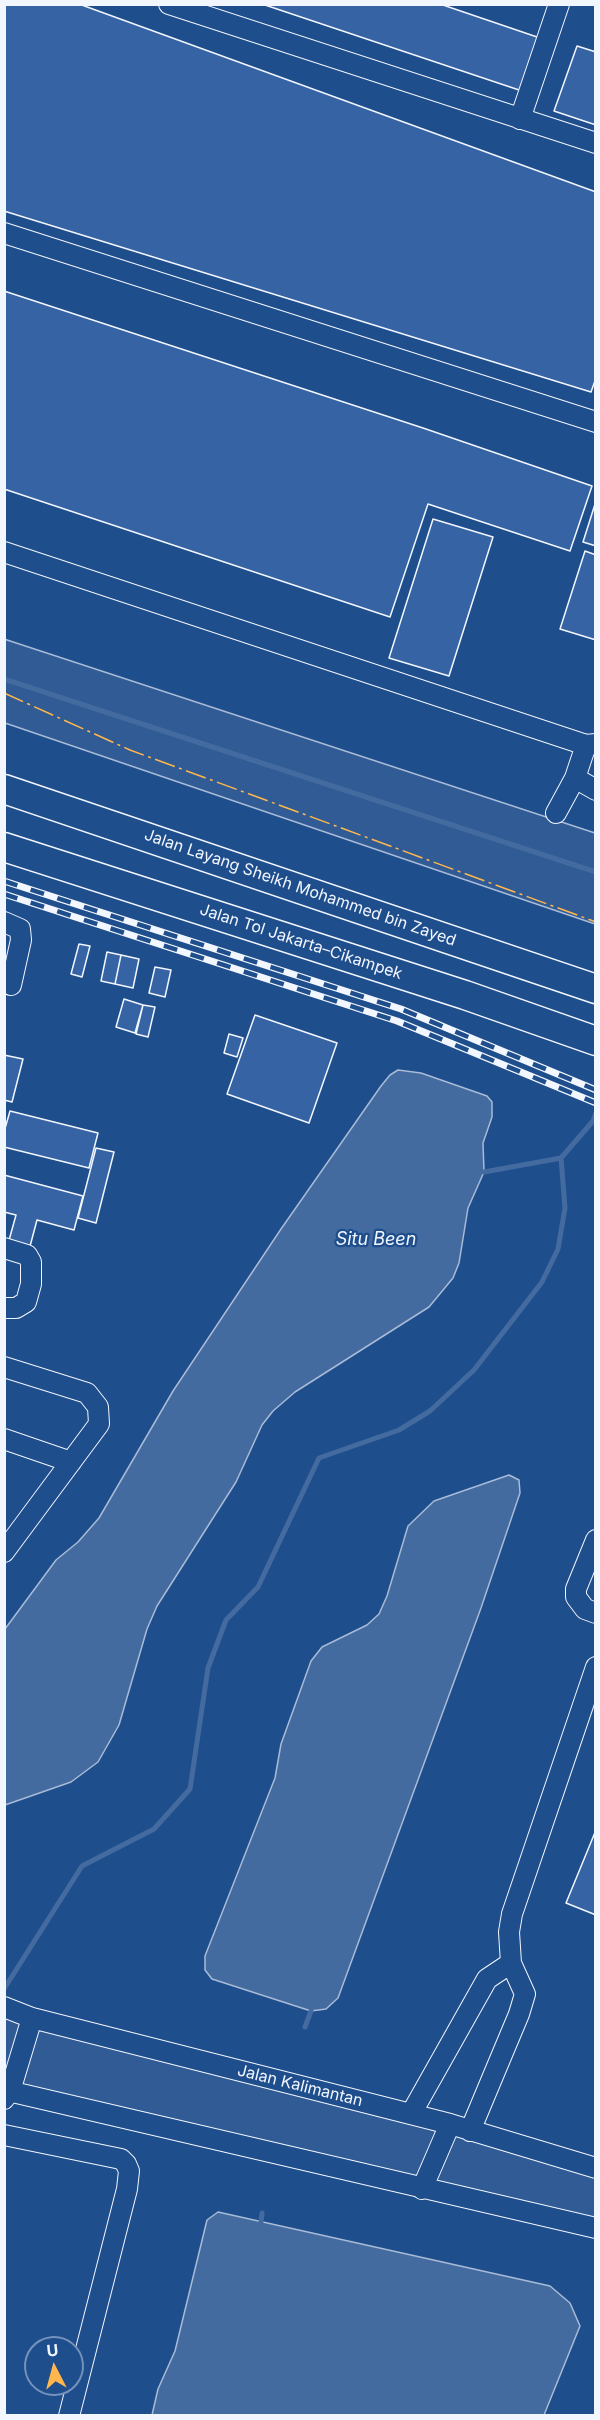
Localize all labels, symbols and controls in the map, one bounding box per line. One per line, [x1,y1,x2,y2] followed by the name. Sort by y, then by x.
[142,825,458,951] street label: Jalan Layang Sheikh Mohammed bin Zayed
[197,900,405,984] street label: Jalan Tol Jakarta–Cikampek
[336,1229,416,1251] water label: Situ Been
[235,2061,365,2111] street label: Jalan Kalimantan
[24,2336,84,2396] north arrow
[45,2340,59,2361] text: U

